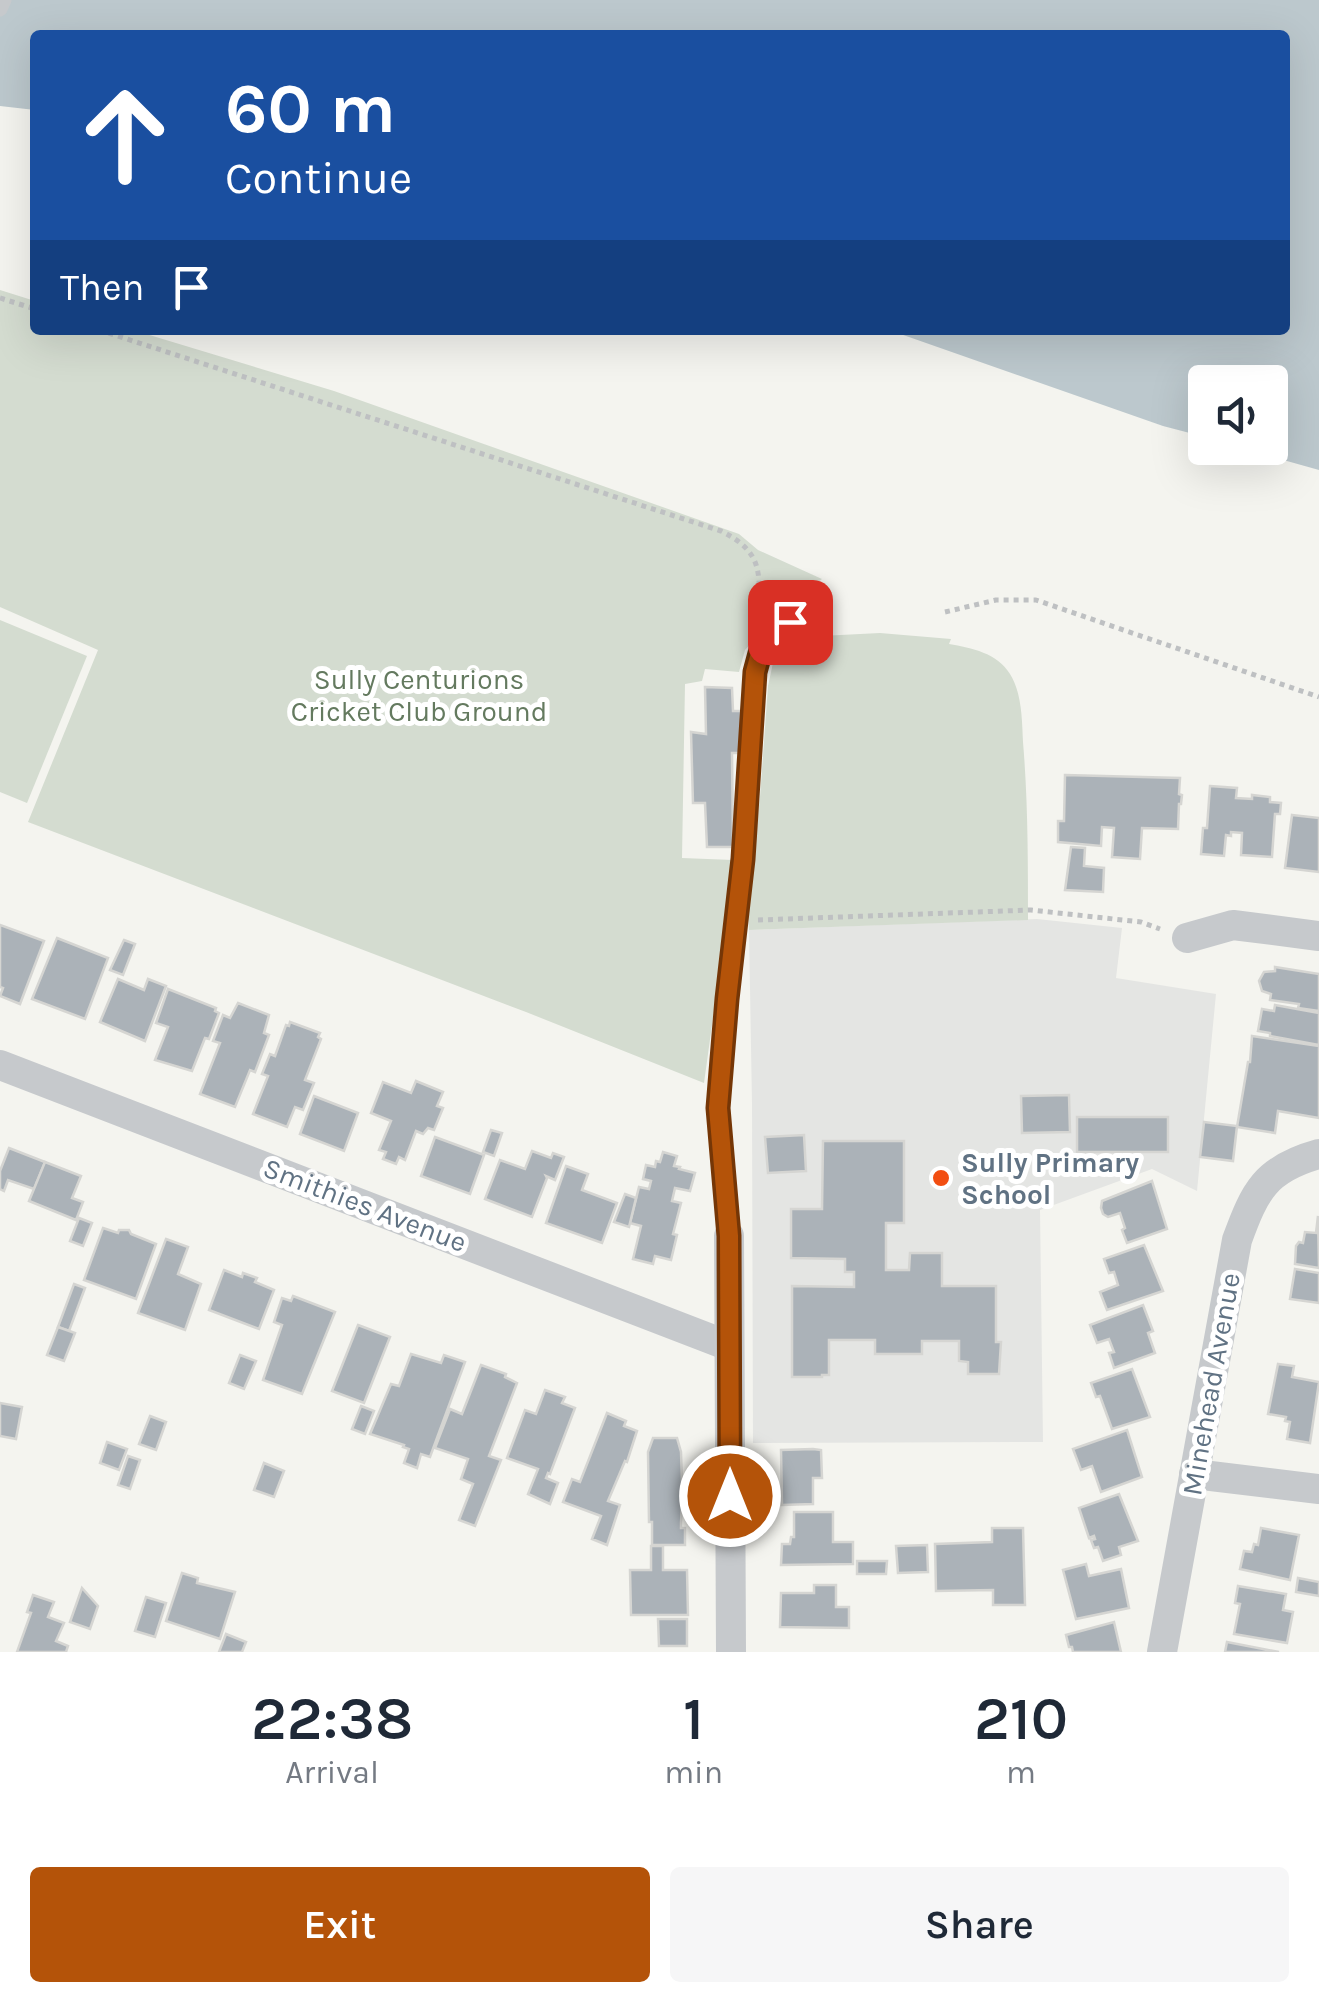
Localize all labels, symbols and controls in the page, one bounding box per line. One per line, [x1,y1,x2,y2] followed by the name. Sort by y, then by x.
[225,68,396,150] text: 60 m
[60,70,190,200] icon: ahead
[225,152,412,204] text: Continue
[164,260,219,315] icon: arrive
[60,265,144,310] text: Then
[1188,365,1288,465] map controls
[1188,365,1288,465] button: sound
[748,580,833,665] pin
[763,595,818,650] icon: arrive
[291,663,547,728] park label: Sully Centurions Cricket Club Ground
[961,1146,1139,1211] place label: Sully Primary School
[259,1151,471,1259] street label: Smithies Avenue
[930,1167,952,1189] marker: Sully Primary School
[1175,1270,1247,1498] street label: Minehead Avenue
[678,1444,782,1548] position arrow
[251,1684,413,1754] text: 22:38
[683,1684,704,1754] text: 1
[974,1684,1068,1754] text: 210
[285,1754,379,1791] text: Arrival
[664,1754,723,1791] text: min
[1006,1754,1036,1791] text: m
[30,1867,650,1982] button: Exit
[670,1867,1289,1982] button: Share

